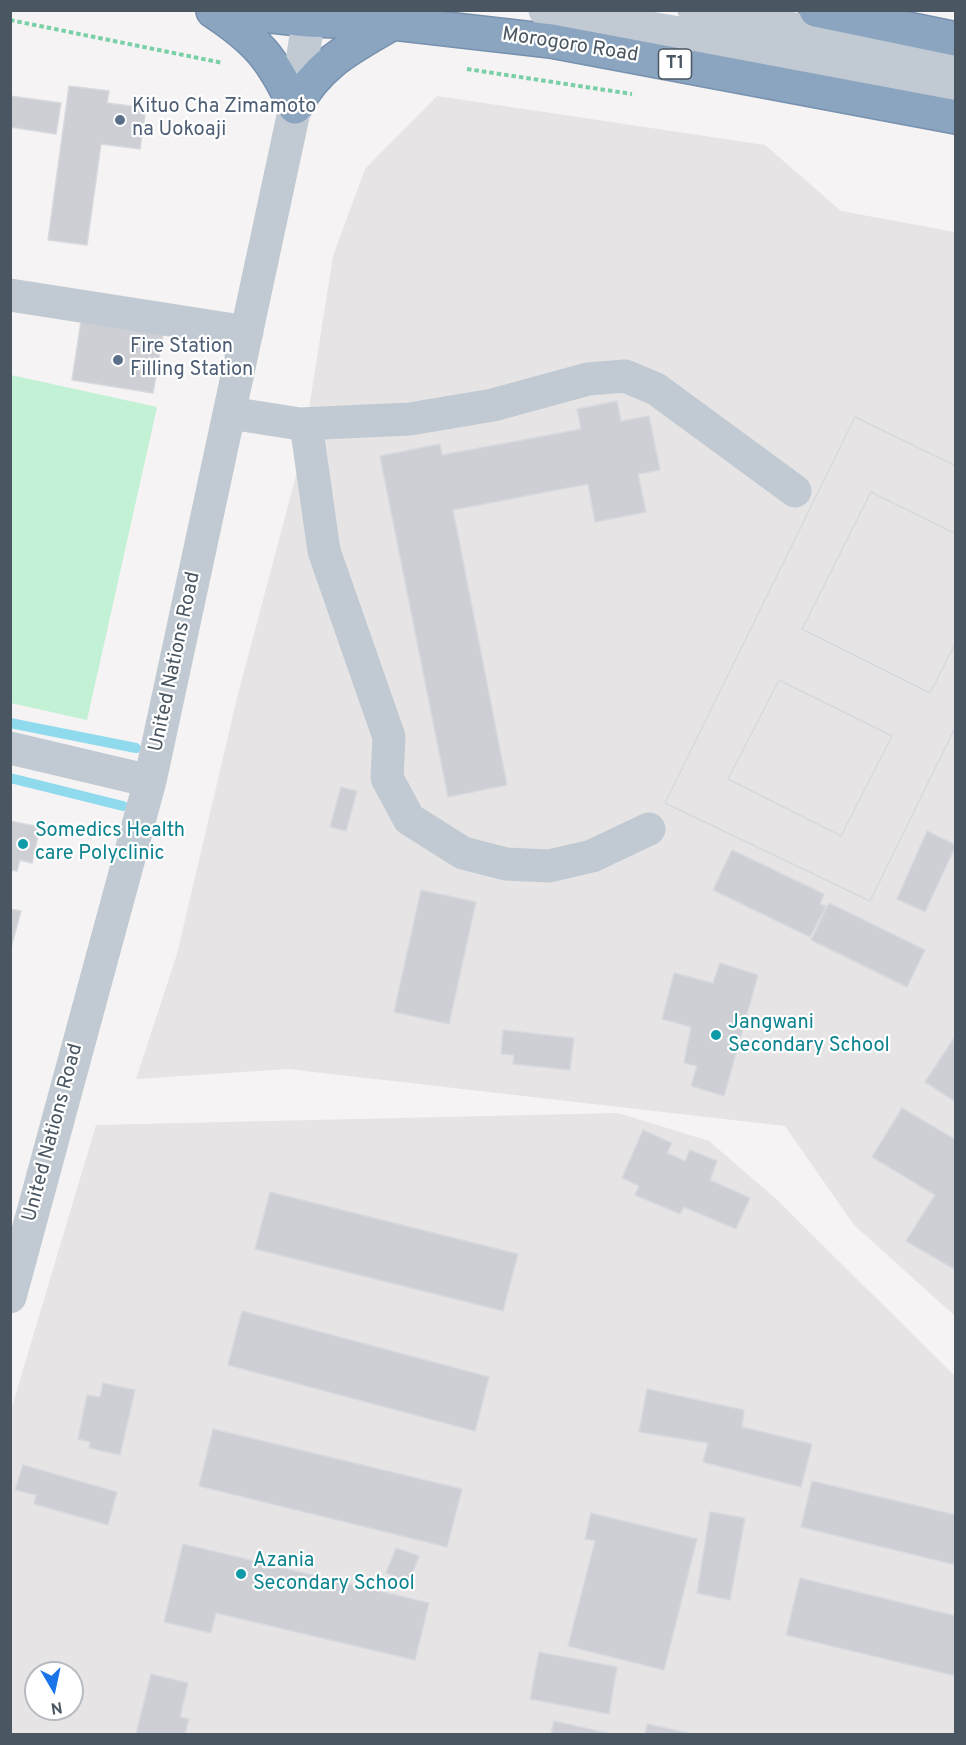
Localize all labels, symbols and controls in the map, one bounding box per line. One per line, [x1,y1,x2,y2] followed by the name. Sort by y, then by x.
[500,23,640,69] street label: Morogoro Road
[658,49,692,79] road number: T1
[132,96,316,143] place label: Kituo Cha Zimamoto na Uokoaji
[113,113,127,127] marker: Kituo Cha Zimamoto na Uokoaji
[130,336,253,383] place label: Fire Station Filling Station
[111,353,125,367] marker: Fire Station Filling Station
[145,570,207,754] street label: United Nations Road
[35,820,185,867] place label: Somedics Health care Polyclinic
[16,837,30,851] marker: Somedics Health care Polyclinic
[728,1012,890,1059] place label: Jangwani Secondary School
[709,1028,723,1042] marker: Jangwani Secondary School
[19,1041,89,1225] street label: United Nations Road
[253,1550,415,1597] place label: Azania Secondary School
[234,1567,248,1581] marker: Azania Secondary School
[24,1661,84,1721] north arrow
[49,1696,64,1718] text: N

